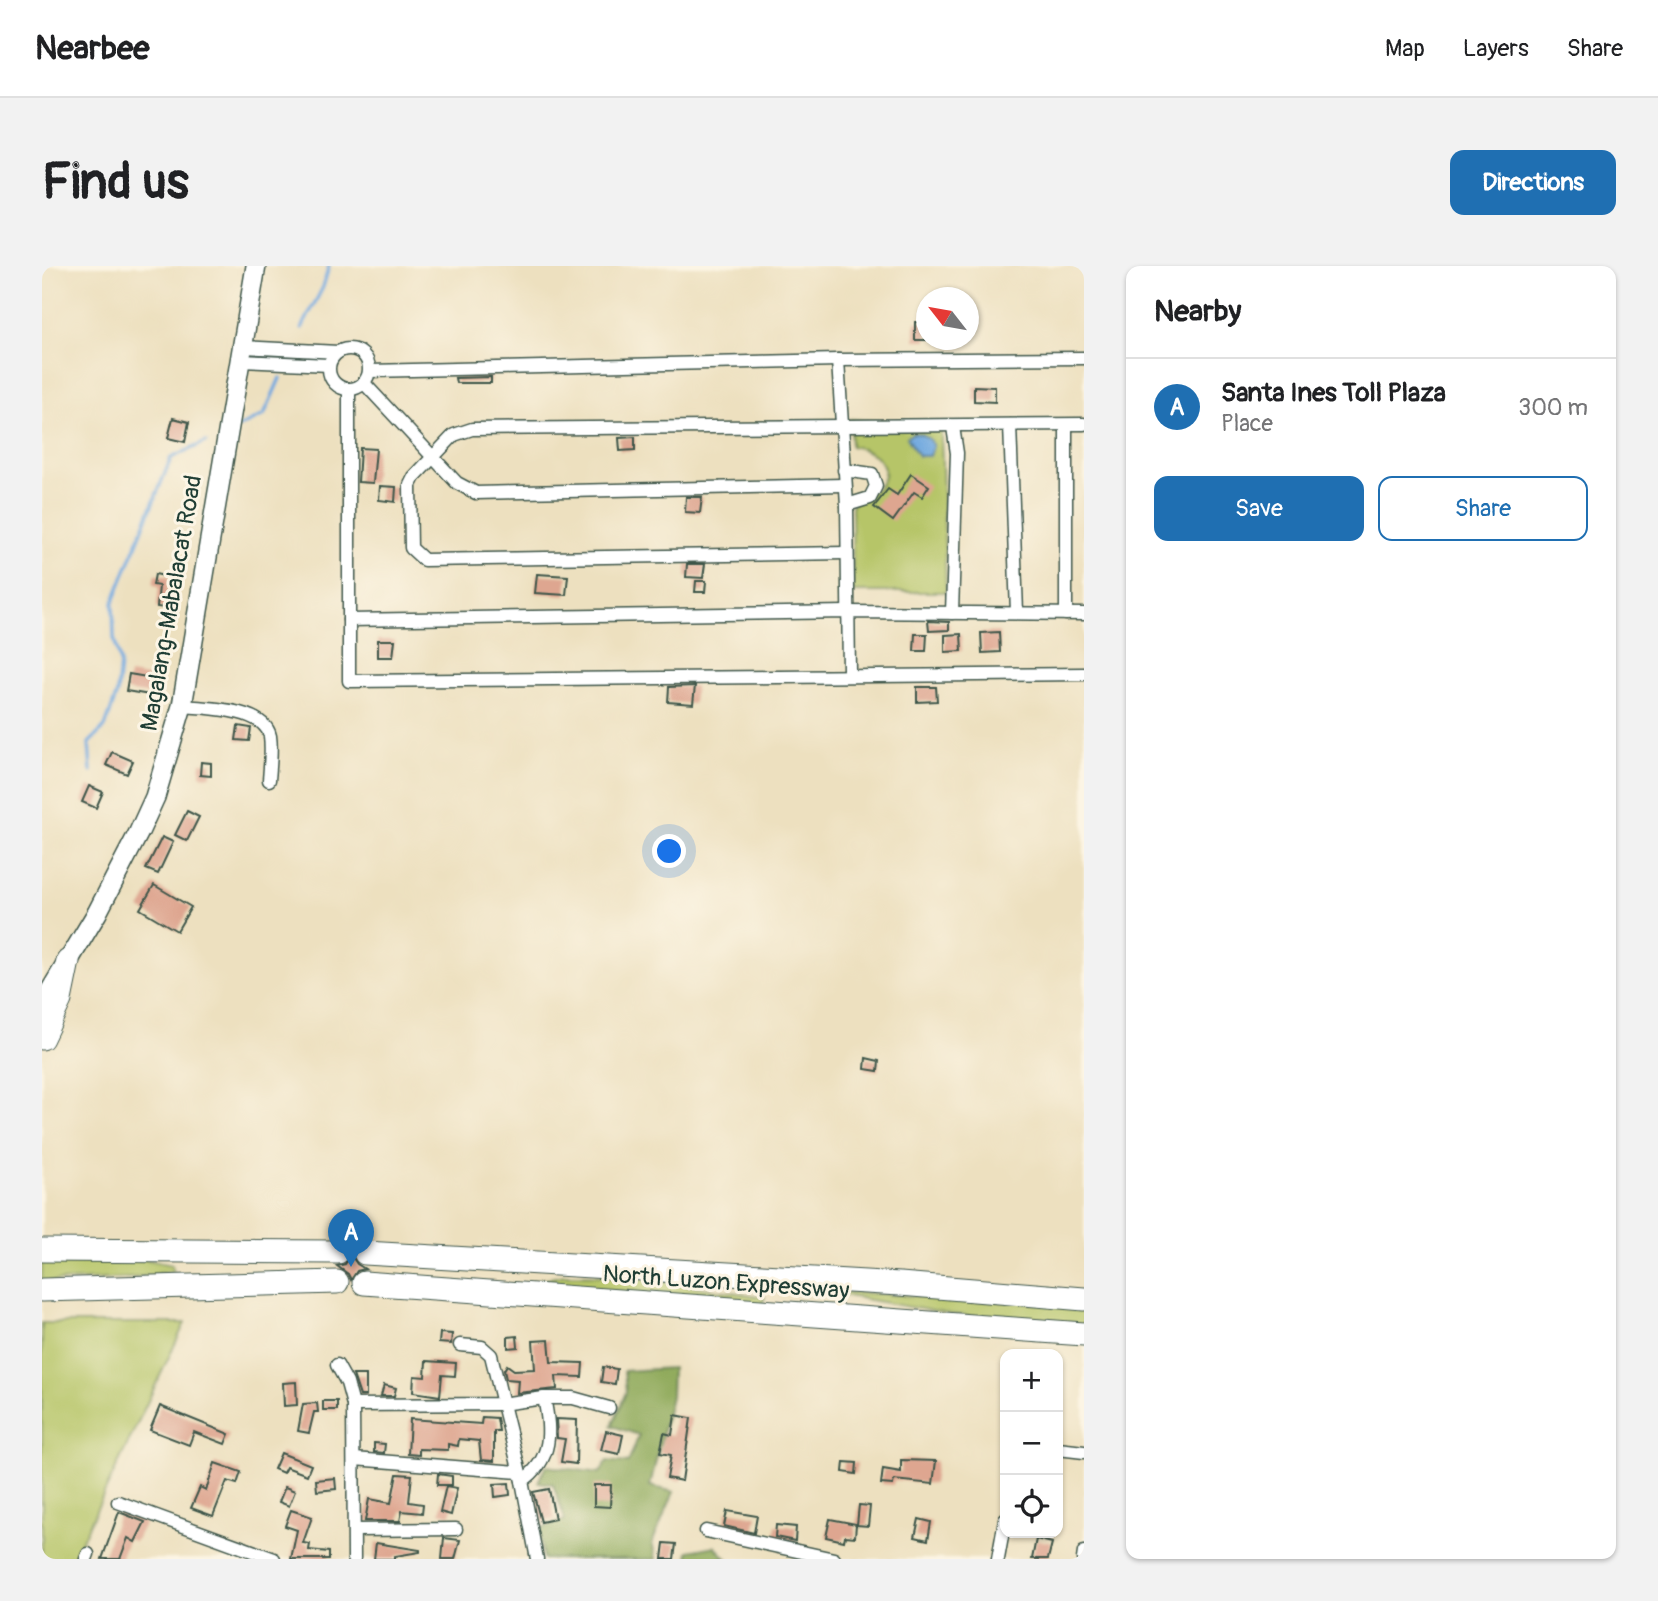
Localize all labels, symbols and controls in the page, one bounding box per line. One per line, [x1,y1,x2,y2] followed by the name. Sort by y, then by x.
[35,28,149,69] text: Nearbee
[1385,34,1425,63] text: Map
[1463,34,1529,63] text: Layers
[1567,34,1623,63] text: Share
[1450,150,1616,215] button: Directions
[42,152,189,213] text: Find us
[916,287,979,350] north arrow
[1154,293,1241,330] text: Nearby
[1221,377,1446,409] text: Santa Ines Toll Plaza
[1170,393,1184,422] text: A
[1518,393,1588,422] text: 300 m
[1221,409,1273,438] text: Place
[135,473,208,733] street label: Magalang-Mabalacat Road
[1154,476,1364,541] button: Save
[1378,476,1588,541] button: Share
[652,834,686,868] your location
[328,1209,374,1267] pin: A
[602,1259,850,1306] street label: North Luzon Expressway
[1000,1349,1063,1538] map controls
[1000,1349,1063,1412] button: +
[1000,1412,1063,1475] button: −
[1000,1475,1063,1538] button: locate

